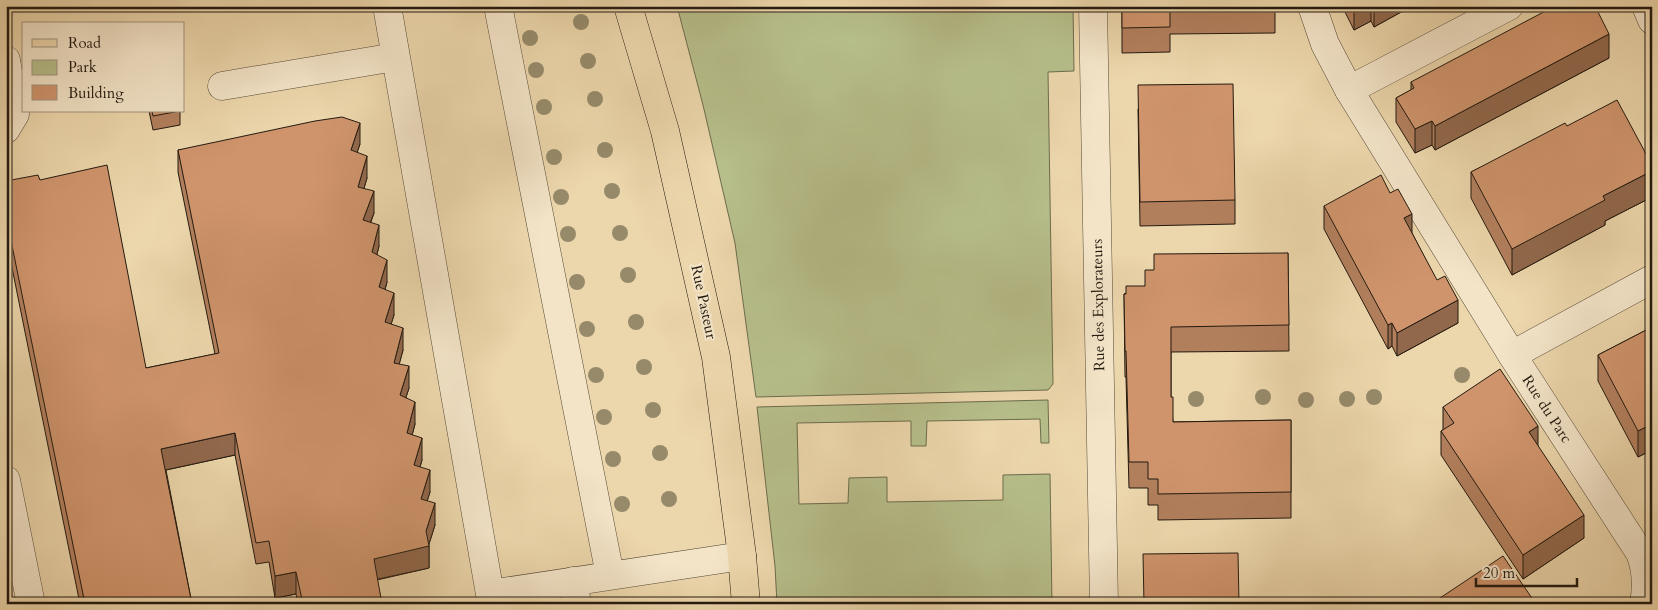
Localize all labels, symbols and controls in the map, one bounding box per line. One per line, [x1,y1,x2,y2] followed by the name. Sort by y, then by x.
[22,22,185,112] legend
[68,33,101,53] text: Road
[68,57,97,77] text: Park
[68,83,124,103] text: Building
[1087,239,1109,371] street label: Rue des Explorateurs
[686,263,722,341] street label: Rue Pasteur
[1518,371,1577,447] street label: Rue du Parc
[1476,555,1577,587] scale bar
[1483,563,1515,583] text: 20 m

